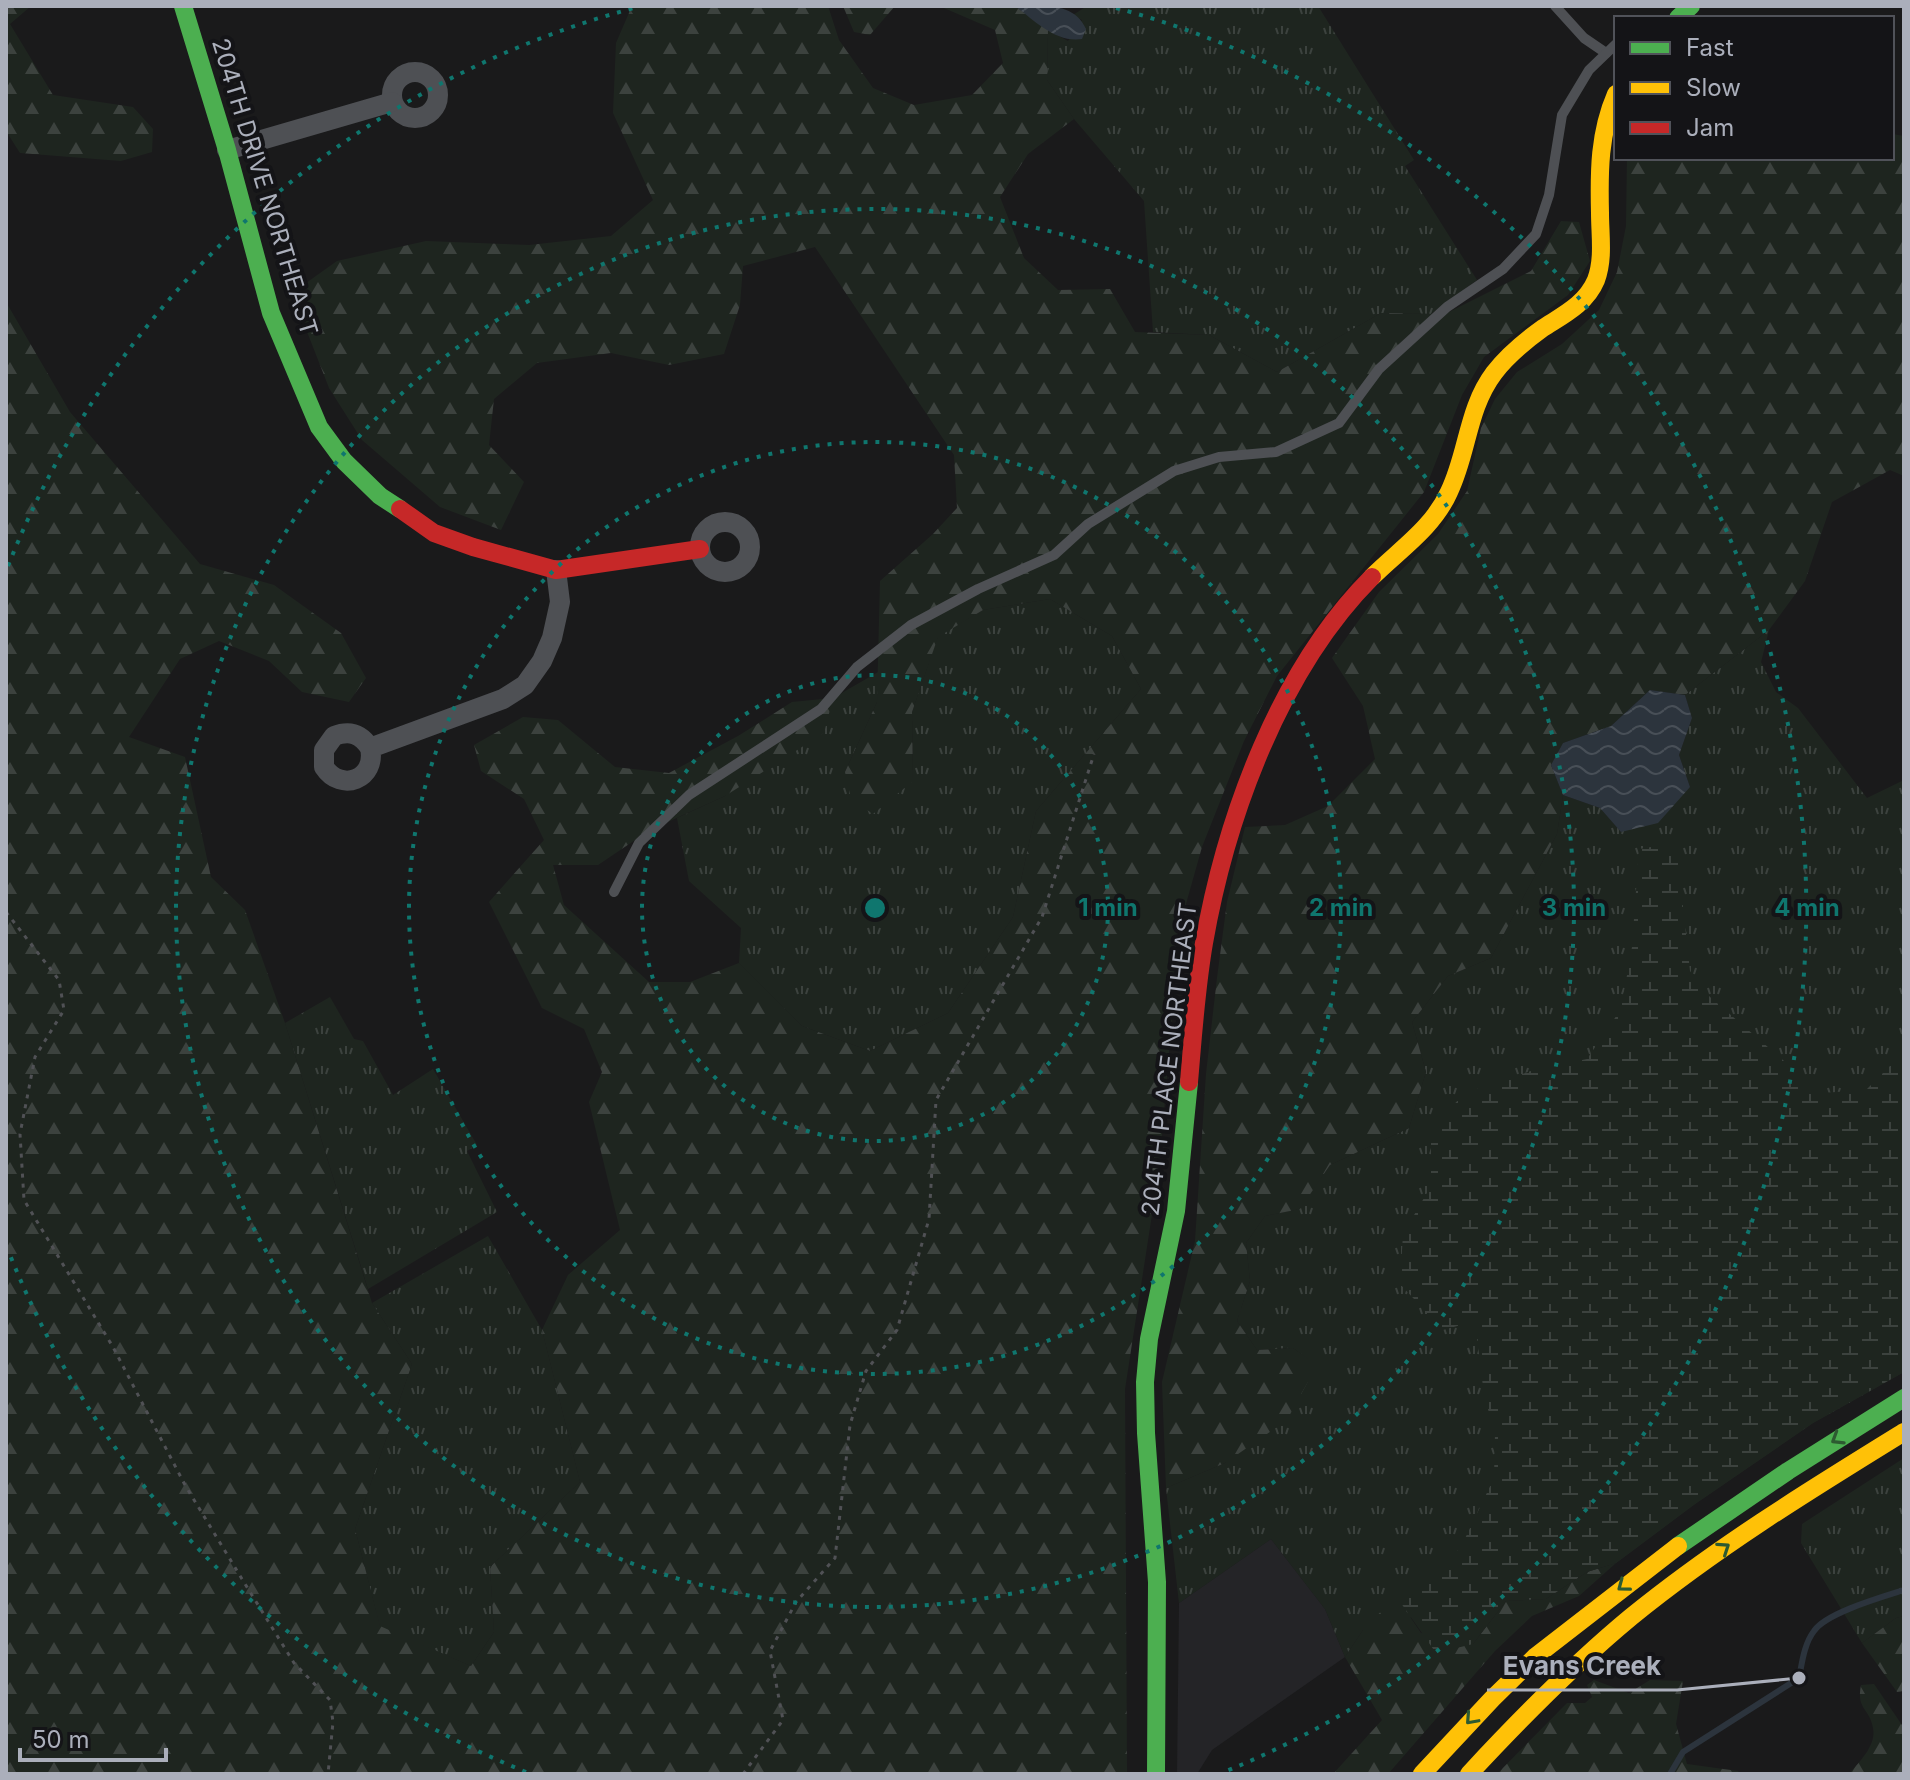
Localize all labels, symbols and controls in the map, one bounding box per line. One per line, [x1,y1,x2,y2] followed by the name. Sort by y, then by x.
[1614,16,1894,160] legend
[1686,33,1734,62] text: Fast
[206,35,324,339] street label: 204TH DRIVE NORTHEAST
[1686,73,1741,102] text: Slow
[1686,113,1734,142] text: Jam
[1078,893,1138,922] text: 1 min
[1309,893,1373,922] text: 2 min
[1542,893,1606,922] text: 3 min
[1774,893,1840,922] text: 4 min
[861,894,889,922] centre of rings
[1135,901,1203,1217] street label: 204TH PLACE NORTHEAST
[1832,1429,1846,1444] one-way arrow
[1715,1542,1730,1557] one-way arrow
[1618,1577,1632,1591] one-way arrow
[1487,1640,1677,1690] callout: Evans Creek
[1503,1650,1661,1681] text: Evans Creek
[1466,1710,1480,1725] one-way arrow
[20,1712,166,1762] scale bar
[32,1725,90,1754] text: 50 m

